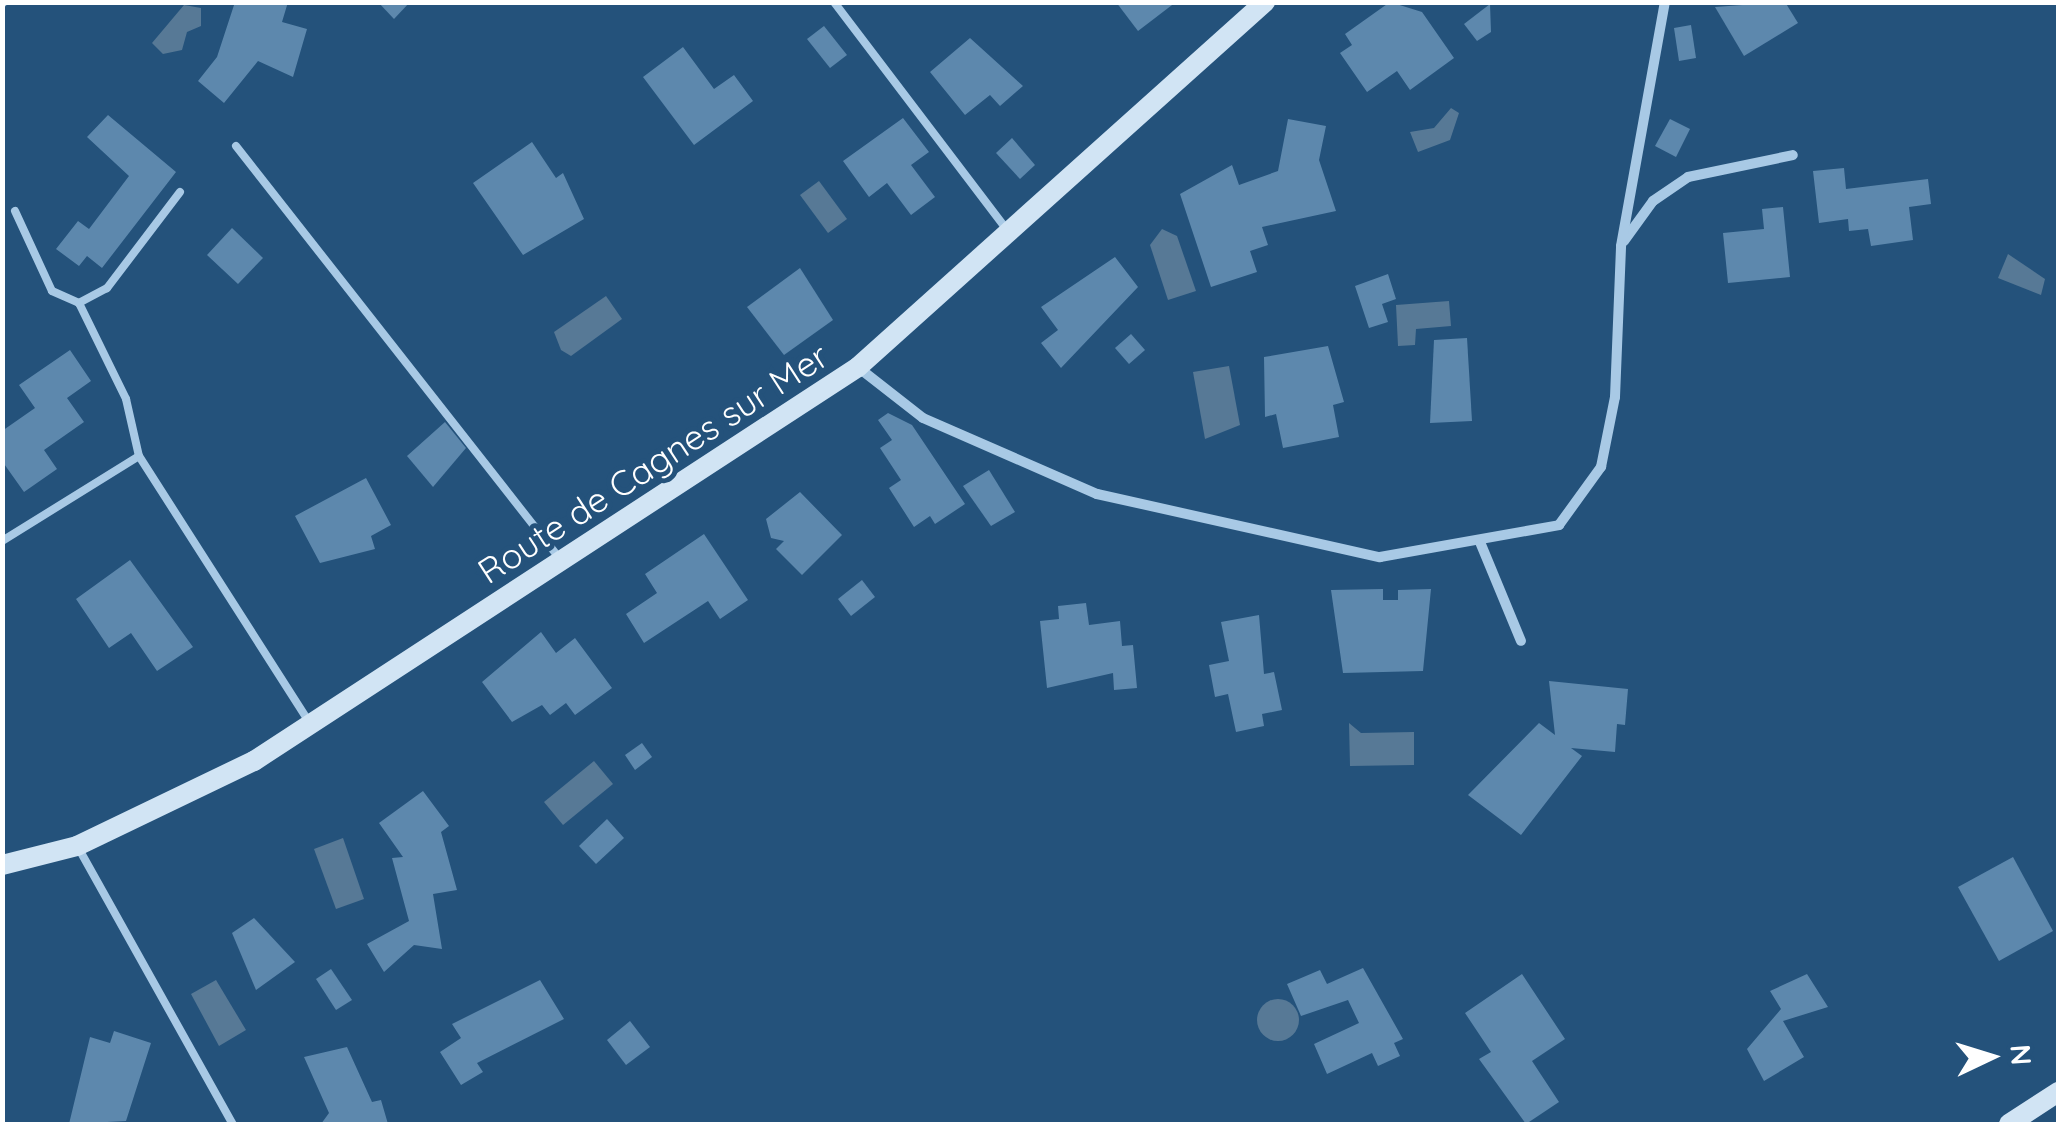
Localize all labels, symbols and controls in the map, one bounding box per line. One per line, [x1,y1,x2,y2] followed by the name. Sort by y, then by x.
[470,334,836,592] street label: Route de Cagnes sur Mer
[1941,1007,2041,1107] north arrow
[2003,1043,2040,1066] text: N

